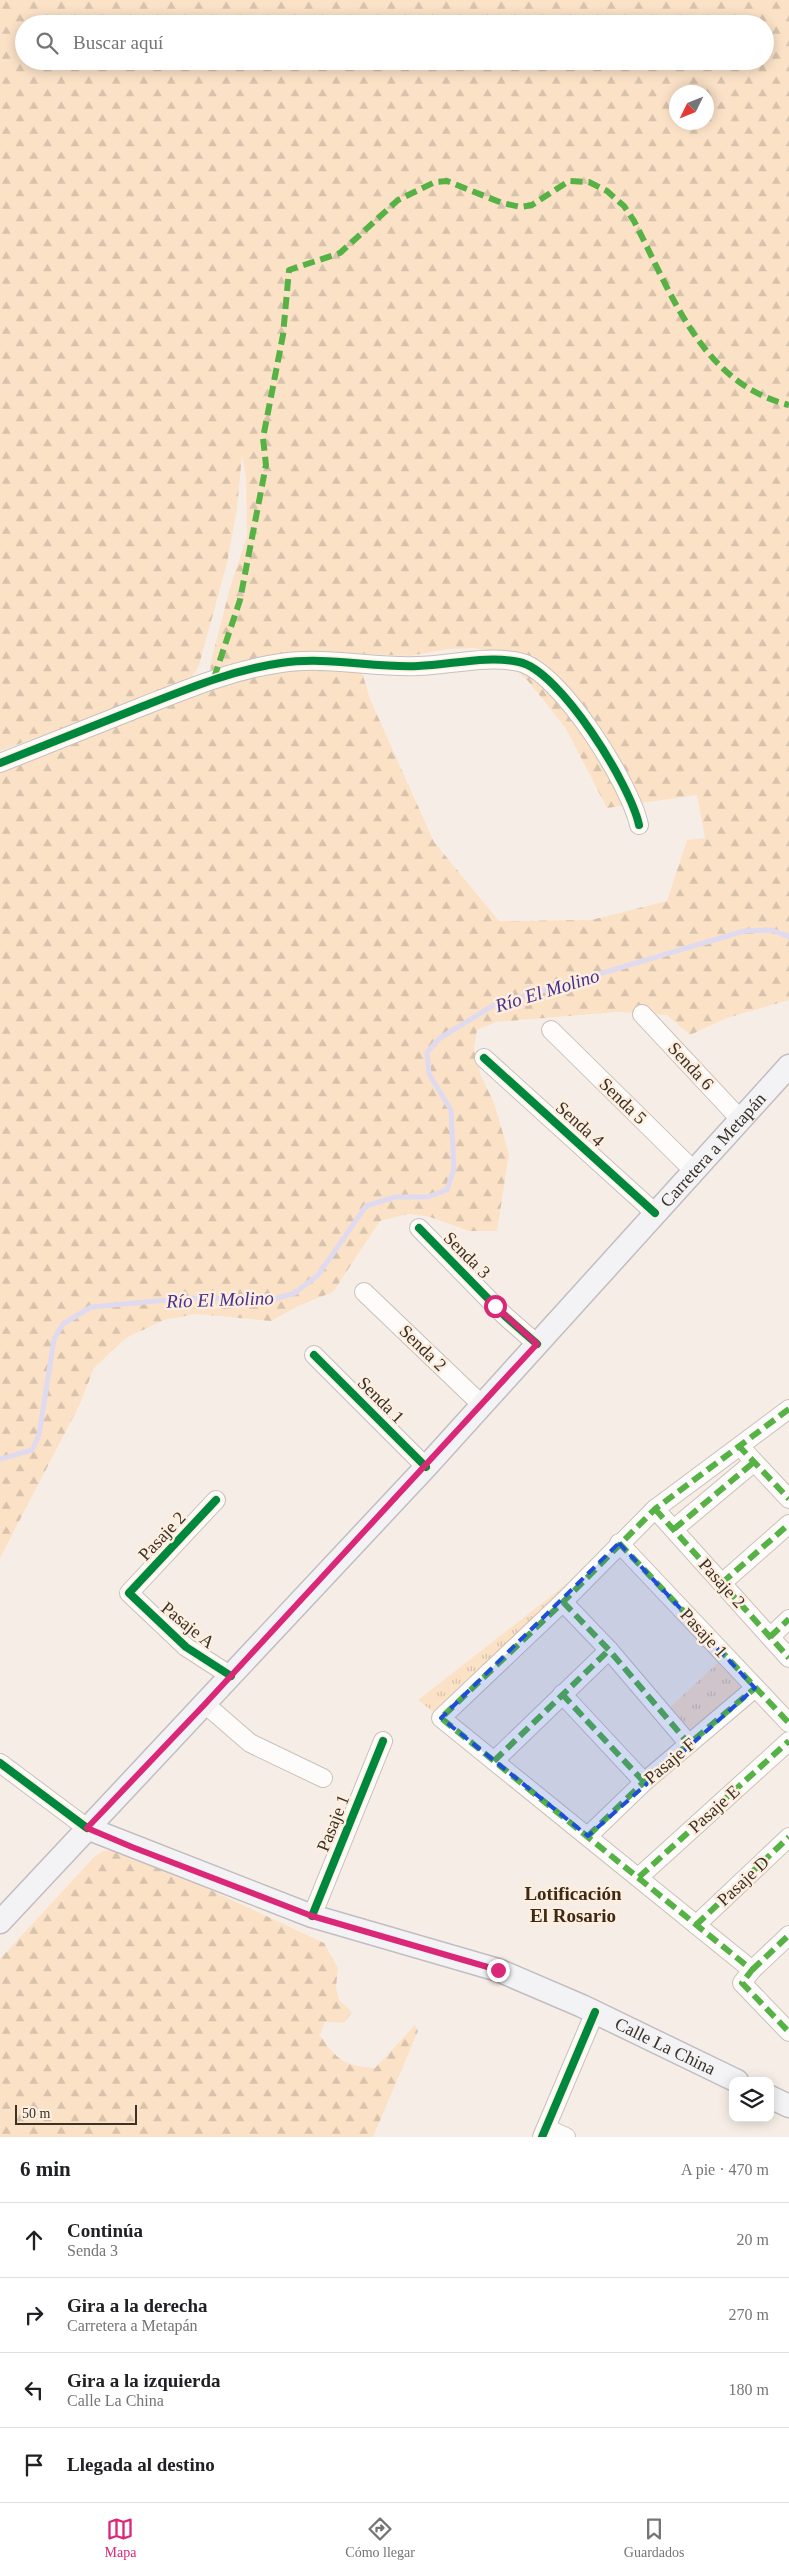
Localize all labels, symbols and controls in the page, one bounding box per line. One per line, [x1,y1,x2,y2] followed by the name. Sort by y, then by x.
[15,15,774,70] search box
[33,29,61,57] icon: search
[73,32,163,53] text: Buscar aquí
[669,85,714,130] north arrow
[492,965,602,1017] water label: Río El Molino
[664,1038,718,1094] street label: Senda 6
[595,1074,651,1128] street label: Senda 5
[656,1089,770,1211] street label: Carretera a Metapán
[552,1097,608,1151] street label: Senda 4
[440,1228,494,1282] street label: Senda 3
[165,1287,274,1312] water label: Río El Molino
[484,1295,507,1318] route start
[395,1321,451,1375] street label: Senda 2
[354,1373,408,1427] street label: Senda 1
[134,1507,190,1565] street label: Pasaje 2
[695,1554,749,1612] street label: Pasaje 2
[157,1598,219,1652] street label: Pasaje A
[676,1604,732,1662] street label: Pasaje 1
[640,1734,700,1788] street label: Pasaje F
[684,1781,744,1837] street label: Pasaje E
[313,1792,353,1854] street label: Pasaje 1
[713,1852,773,1910] street label: Pasaje D
[524,1883,622,1926] district label: Lotificación El Rosario
[487,1959,510,1982] route end
[612,2013,719,2079] street label: Calle La China
[729,2077,774,2122] map controls
[729,2077,774,2122] button: layers
[15,2102,138,2125] scale bar
[22,2106,50,2121] text: 50 m
[20,2157,71,2181] text: 6 min
[681,2161,769,2178] text: A pie · 470 m
[67,2220,143,2241] text: Continúa
[20,2226,48,2254] icon: ahead
[737,2231,769,2248] text: 20 m
[67,2242,118,2259] text: Senda 3
[67,2295,208,2316] text: Gira a la derecha
[20,2301,48,2329] icon: right
[729,2306,769,2323] text: 270 m
[67,2317,198,2334] text: Carretera a Metapán
[67,2370,221,2391] text: Gira a la izquierda
[20,2376,48,2404] icon: left
[729,2381,769,2398] text: 180 m
[67,2392,164,2409] text: Calle La China
[20,2451,48,2479] icon: arrive
[67,2454,215,2475] text: Llegada al destino
[104,2515,136,2561] tab: Mapa
[345,2515,415,2561] tab: Cómo llegar
[624,2515,685,2561] tab: Guardados

